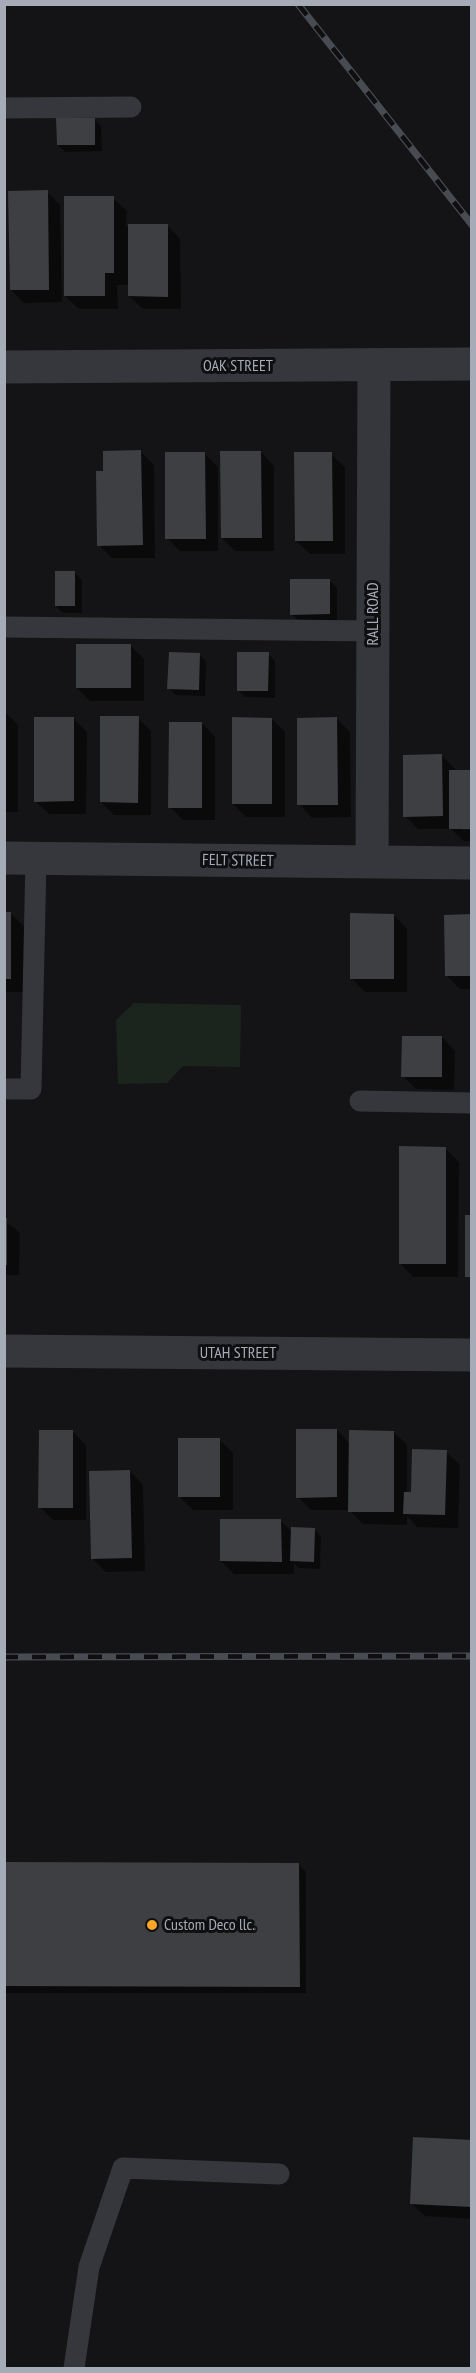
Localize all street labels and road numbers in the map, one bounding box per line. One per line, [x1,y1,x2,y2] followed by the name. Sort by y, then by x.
[203,356,273,376] street label: OAK STREET
[363,582,383,646] street label: RALL ROAD
[202,851,274,871] street label: FELT STREET
[200,1343,276,1363] street label: UTAH STREET

